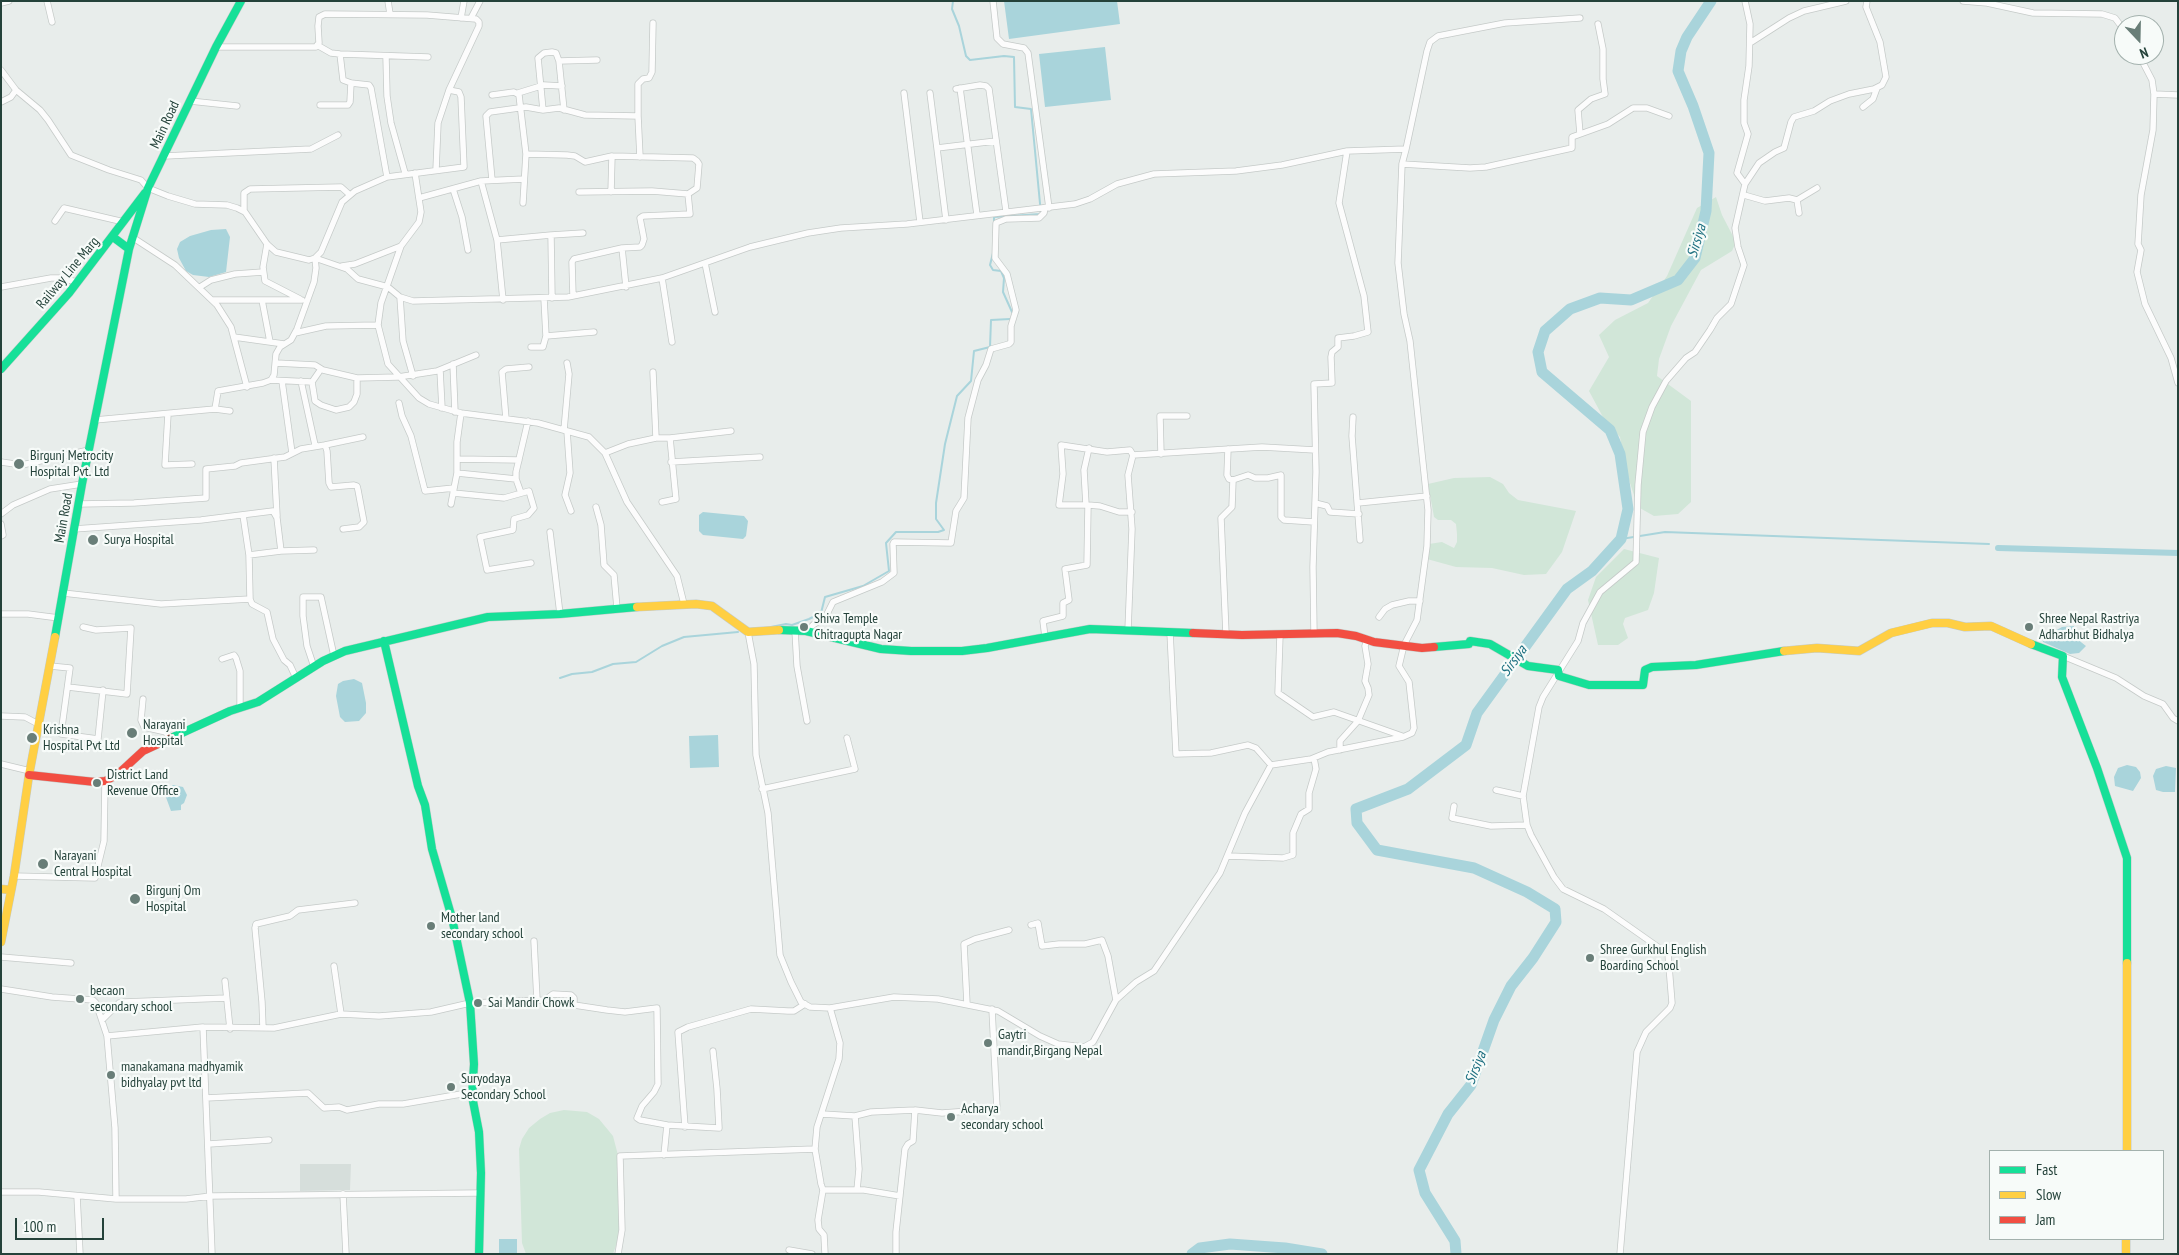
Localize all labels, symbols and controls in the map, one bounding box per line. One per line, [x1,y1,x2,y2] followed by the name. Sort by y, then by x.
[2114,15,2164,65] north arrow
[2137,43,2151,63] text: N
[147,99,183,151] street label: Main Road
[1683,222,1711,260] water label: Sirsiya
[33,234,103,312] street label: Railway Line Marg
[30,448,113,481] place label: Birgunj Metrocity Hospital Pvt. Ltd
[12,457,26,471] marker: Birgunj Metrocity Hospital Pvt. Ltd
[51,492,77,544] street label: Main Road
[104,532,174,548] place label: Surya Hospital
[86,533,100,547] marker: Surya Hospital
[814,611,902,644] place label: Shiva Temple Chitragupta Nagar
[2039,611,2139,644] place label: Shree Nepal Rastriya Adharbhut Bidhalya
[798,621,810,633] marker: Shiva Temple Chitragupta Nagar
[2023,621,2035,633] marker: Shree Nepal Rastriya Adharbhut Bidhalya
[1497,642,1531,680] water label: Sirsiya
[143,717,186,750] place label: Narayani Hospital
[43,722,120,754] place label: Krishna Hospital Pvt Ltd
[125,726,139,740] marker: Narayani Hospital
[25,731,39,745] marker: Krishna Hospital Pvt Ltd
[107,767,179,800] place label: District Land Revenue Office
[91,777,103,789] marker: District Land Revenue Office
[54,848,132,880] place label: Narayani Central Hospital
[36,857,50,871] marker: Narayani Central Hospital
[146,883,201,916] place label: Birgunj Om Hospital
[128,892,142,906] marker: Birgunj Om Hospital
[441,910,523,942] place label: Mother land secondary school
[425,920,437,932] marker: Mother land secondary school
[1600,942,1706,974] place label: Shree Gurkhul English Boarding School
[1584,952,1596,964] marker: Shree Gurkhul English Boarding School
[90,983,172,1016] place label: becaon secondary school
[74,993,86,1005] marker: becaon secondary school
[488,995,574,1011] place label: Sai Mandir Chowk
[472,997,484,1009] marker: Sai Mandir Chowk
[998,1027,1102,1060] place label: Gaytri mandir,Birgang Nepal
[982,1037,994,1049] marker: Gaytri mandir,Birgang Nepal
[1461,1049,1491,1087] water label: Sirsiya
[121,1059,243,1092] place label: manakamana madhyamik bidhyalay pvt ltd
[105,1069,117,1081] marker: manakamana madhyamik bidhyalay pvt ltd
[461,1071,546,1104] place label: Suryodaya Secondary School
[445,1081,457,1093] marker: Suryodaya Secondary School
[961,1101,1043,1134] place label: Acharya secondary school
[945,1111,957,1123] marker: Acharya secondary school
[1989,1150,2164,1240] legend
[2036,1160,2057,1179] text: Fast
[2036,1185,2061,1204] text: Slow
[18,1208,106,1240] scale bar
[2036,1210,2055,1229] text: Jam
[23,1217,56,1236] text: 100 m

